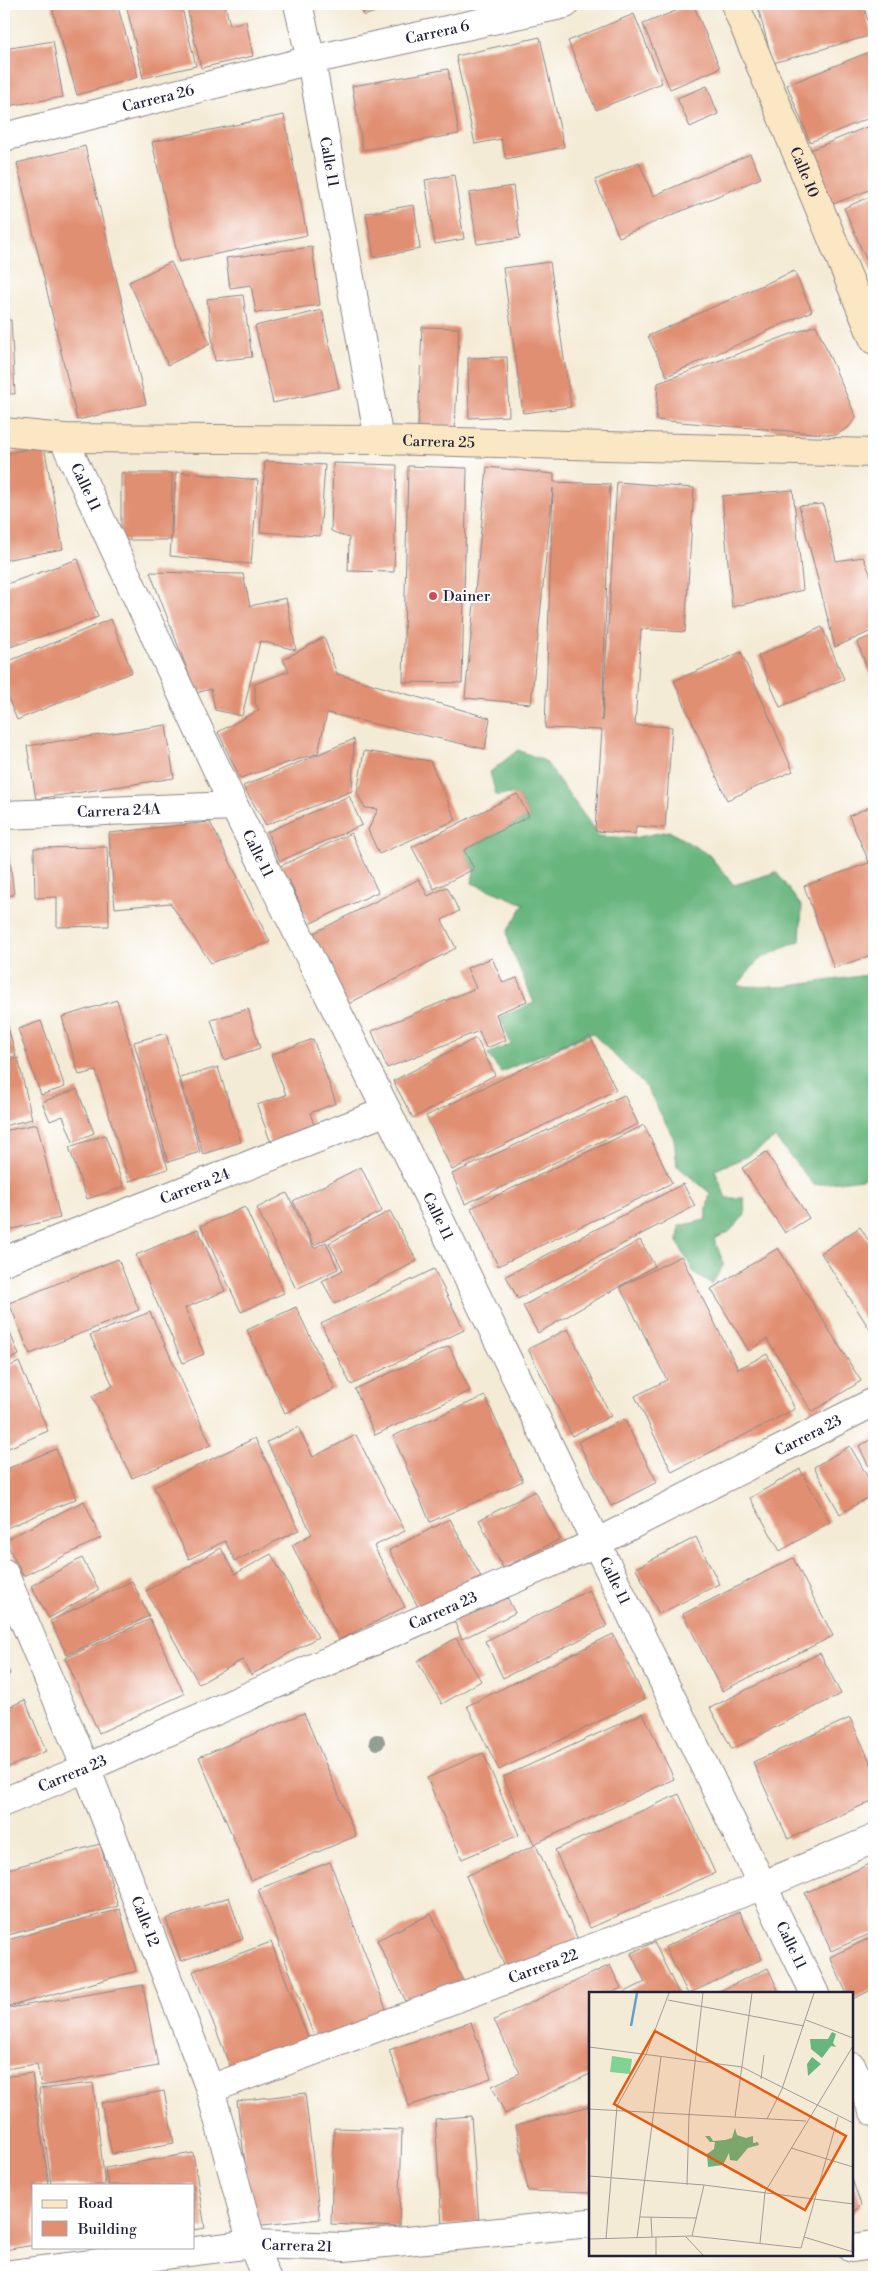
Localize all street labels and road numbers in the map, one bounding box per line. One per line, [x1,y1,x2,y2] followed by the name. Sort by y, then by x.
[404,16,471,49] street label: Carrera 6
[120,81,196,117] street label: Carrera 26
[315,135,343,189] street label: Calle 11
[785,144,823,201] street label: Calle 10
[402,432,475,453] street label: Carrera 25
[66,460,105,515] street label: Calle 11
[77,800,162,822] street label: Carrera 24A
[238,827,278,881] street label: Calle 11
[157,1164,233,1209] street label: Carrera 24
[418,1189,457,1244] street label: Calle 11
[772,1411,845,1461] street label: Carrera 23
[595,1554,634,1608] street label: Calle 11
[406,1588,480,1634] street label: Carrera 23
[35,1751,110,1797] street label: Carrera 23
[126,1894,163,1950] street label: Calle 12
[771,1918,811,1973] street label: Calle 11
[506,1945,581,1988] street label: Carrera 22
[261,2235,333,2257] street label: Carrera 21

